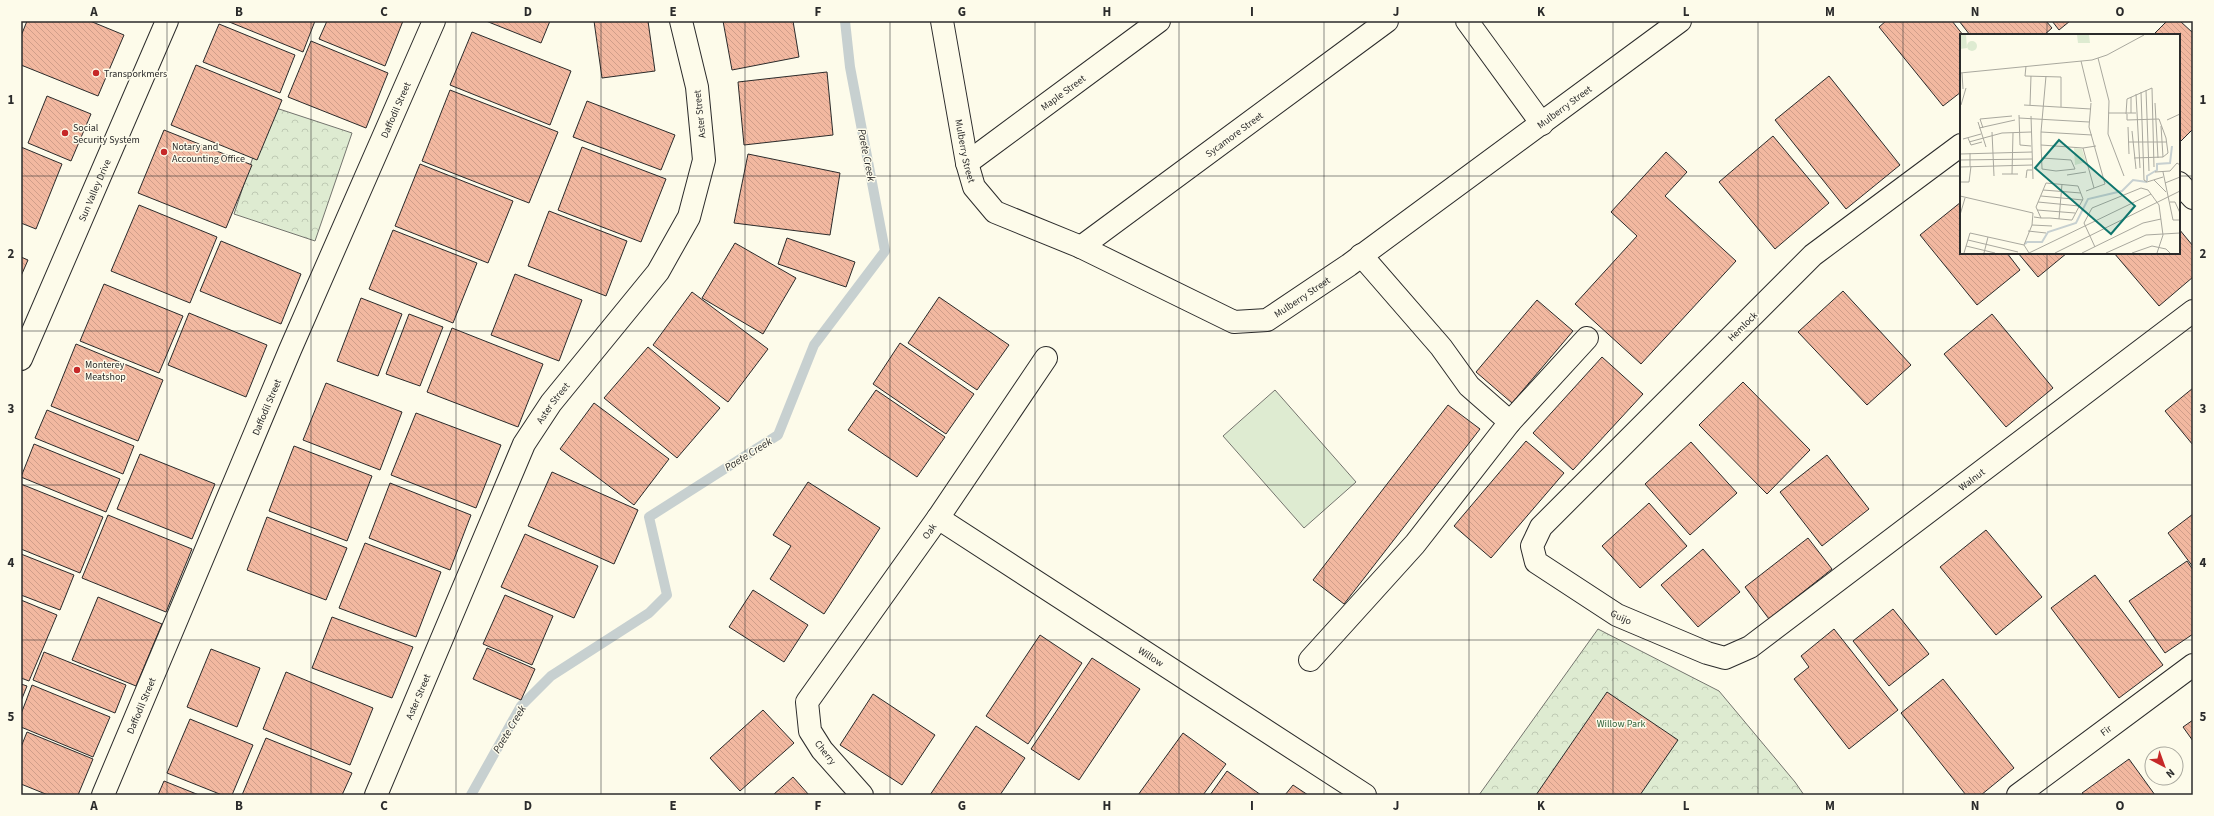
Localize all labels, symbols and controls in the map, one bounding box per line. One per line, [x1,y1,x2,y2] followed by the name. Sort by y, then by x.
[89,3,98,21] text: A
[235,3,243,21] text: B
[380,3,388,21] text: C
[524,3,532,21] text: D
[669,3,677,21] text: E
[815,3,822,21] text: F
[958,3,966,21] text: G
[1103,3,1111,21] text: H
[1250,3,1254,21] text: I
[1393,3,1399,21] text: J
[1537,3,1546,21] text: K
[1683,3,1690,21] text: L
[1825,3,1835,21] text: M
[1971,3,1979,21] text: N
[2116,3,2125,21] text: O
[1960,34,2180,254] inset map
[104,67,167,81] place label: Transporkmers
[91,68,101,78] marker: Transporkmers
[1038,71,1089,114] street label: Maple Street
[378,79,415,140] street label: Daffodil Street
[1534,82,1595,132] street label: Mulberry Street
[690,88,709,139] street label: Aster Street
[8,91,15,109] text: 1
[2200,91,2207,109] text: 1
[1203,109,1267,161] street label: Sycamore Street
[951,118,979,185] street label: Mulberry Street
[73,121,140,147] place label: Social Security System
[60,128,70,138] marker: Social Security System
[854,128,879,183] water label: Paete Creek
[172,140,245,166] place label: Notary and Accounting Office
[159,147,169,157] marker: Notary and Accounting Office
[75,157,115,224] street label: Sun Valley Drive
[8,245,15,263] text: 2
[2200,245,2207,263] text: 2
[1272,273,1334,321] street label: Mulberry Street
[1725,309,1761,345] street label: Hemlock
[85,358,126,384] place label: Monterey Meatshop
[72,365,82,375] marker: Monterey Meatshop
[249,376,285,438] street label: Daffodil Street
[533,379,574,427] street label: Aster Street
[8,400,15,418] text: 3
[2200,400,2207,418] text: 3
[722,434,775,475] water label: Paete Creek
[1956,465,1989,494] street label: Walnut
[919,520,940,542] street label: Oak
[8,554,15,572] text: 4
[2200,554,2207,572] text: 4
[1607,606,1634,628] street label: Guijo
[1135,644,1166,671] street label: Willow
[403,671,435,722] street label: Aster Street
[123,675,160,736] street label: Daffodil Street
[489,702,530,756] water label: Paete Creek
[8,708,15,726] text: 5
[2200,708,2207,726] text: 5
[1597,717,1645,731] park label: Willow Park
[2098,722,2115,740] street label: Fir
[811,737,840,768] street label: Cherry
[2144,746,2184,786] north arrow
[2163,765,2178,781] text: N
[89,797,98,815] text: A
[235,797,243,815] text: B
[380,797,388,815] text: C
[524,797,532,815] text: D
[669,797,677,815] text: E
[815,797,822,815] text: F
[958,797,966,815] text: G
[1103,797,1111,815] text: H
[1250,797,1254,815] text: I
[1393,797,1399,815] text: J
[1537,797,1546,815] text: K
[1683,797,1690,815] text: L
[1825,797,1835,815] text: M
[1971,797,1979,815] text: N
[2116,797,2125,815] text: O

